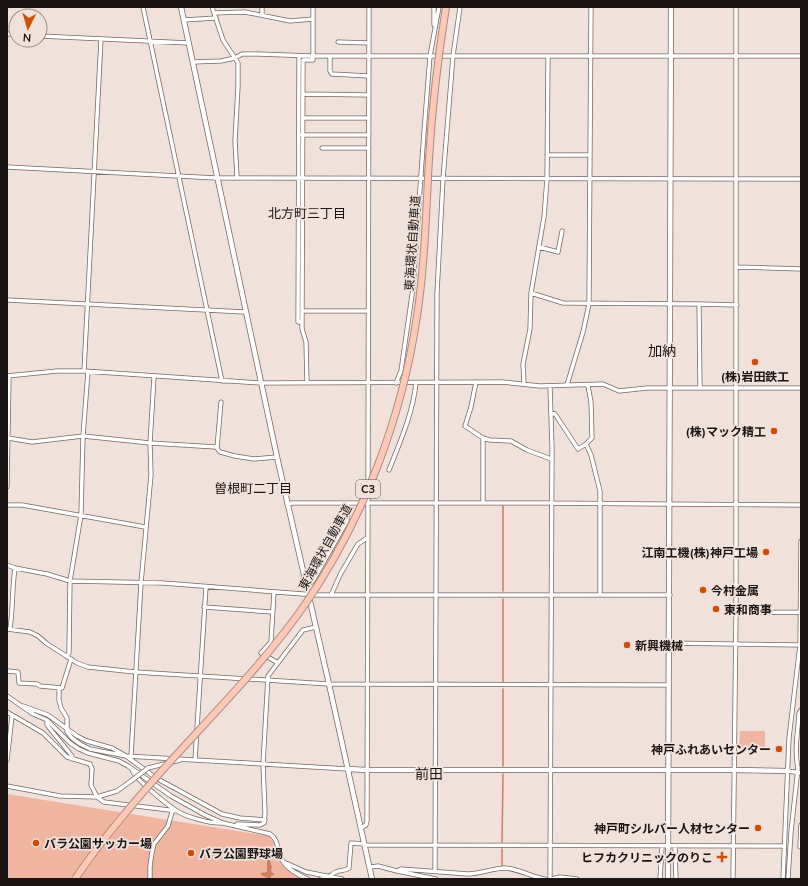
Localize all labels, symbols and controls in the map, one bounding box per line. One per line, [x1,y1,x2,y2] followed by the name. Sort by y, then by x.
[8,8,48,48] north arrow
[22,31,32,45] text: N
[401,195,423,291] street label: 東海環状自動車道
[268,205,346,221] district label: 北方町三丁目
[648,342,676,360] district label: 加納
[750,357,760,367] marker: (株)岩田鉄工
[721,369,789,384] place label: (株)岩田鉄工
[685,424,766,439] place label: (株)マック精工
[769,426,779,436] marker: (株)マック精工
[214,480,292,496] district label: 曽根町二丁目
[356,480,380,498] road number: C3
[295,501,355,593] street label: 東海環状自動車道
[641,545,758,560] place label: 江南工機(株)神戸工場
[761,547,771,557] marker: 江南工機(株)神戸工場
[711,583,759,598] place label: 今村金属
[698,585,708,595] marker: 今村金属
[724,602,772,617] place label: 東和商事
[711,604,721,614] marker: 東和商事
[635,638,683,653] place label: 新興機械
[622,640,632,650] marker: 新興機械
[651,742,771,757] place label: 神戸ふれあいセンター
[774,744,784,754] marker: 神戸ふれあいセンター
[415,765,443,783] district label: 前田
[594,821,750,836] place label: 神戸町シルバー人材センター
[753,823,763,833] marker: 神戸町シルバー人材センター
[44,836,152,851] place label: バラ公園サッカー場
[31,838,41,848] marker: バラ公園サッカー場
[199,846,283,861] place label: バラ公園野球場
[186,848,196,858] marker: バラ公園野球場
[581,850,713,865] place label: ヒフカクリニックのりこ
[716,851,728,863] marker: ヒフカクリニックのりこ

